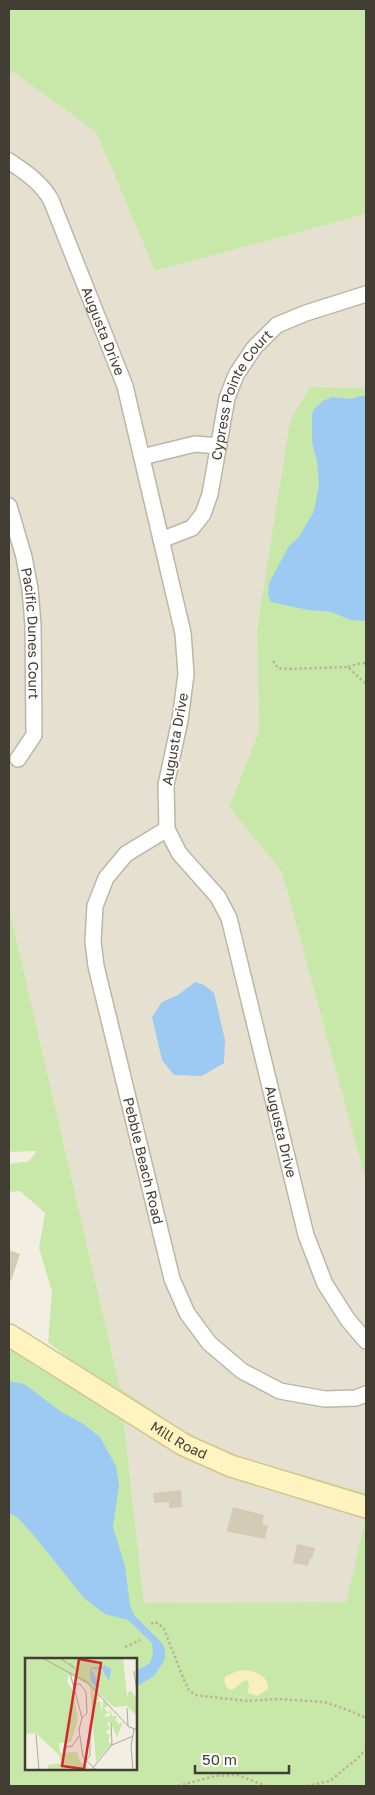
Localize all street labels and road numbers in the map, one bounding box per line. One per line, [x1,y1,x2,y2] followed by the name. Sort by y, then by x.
[78,284,129,378] street label: Augusta Drive
[207,326,275,461] street label: Cypress Pointe Court
[18,566,43,699] street label: Pacific Dunes Court
[158,691,191,787] street label: Augusta Drive
[262,1084,301,1179] street label: Augusta Drive
[120,1096,167,1226] street label: Pebble Beach Road
[148,1417,210,1462] street label: Mill Road

